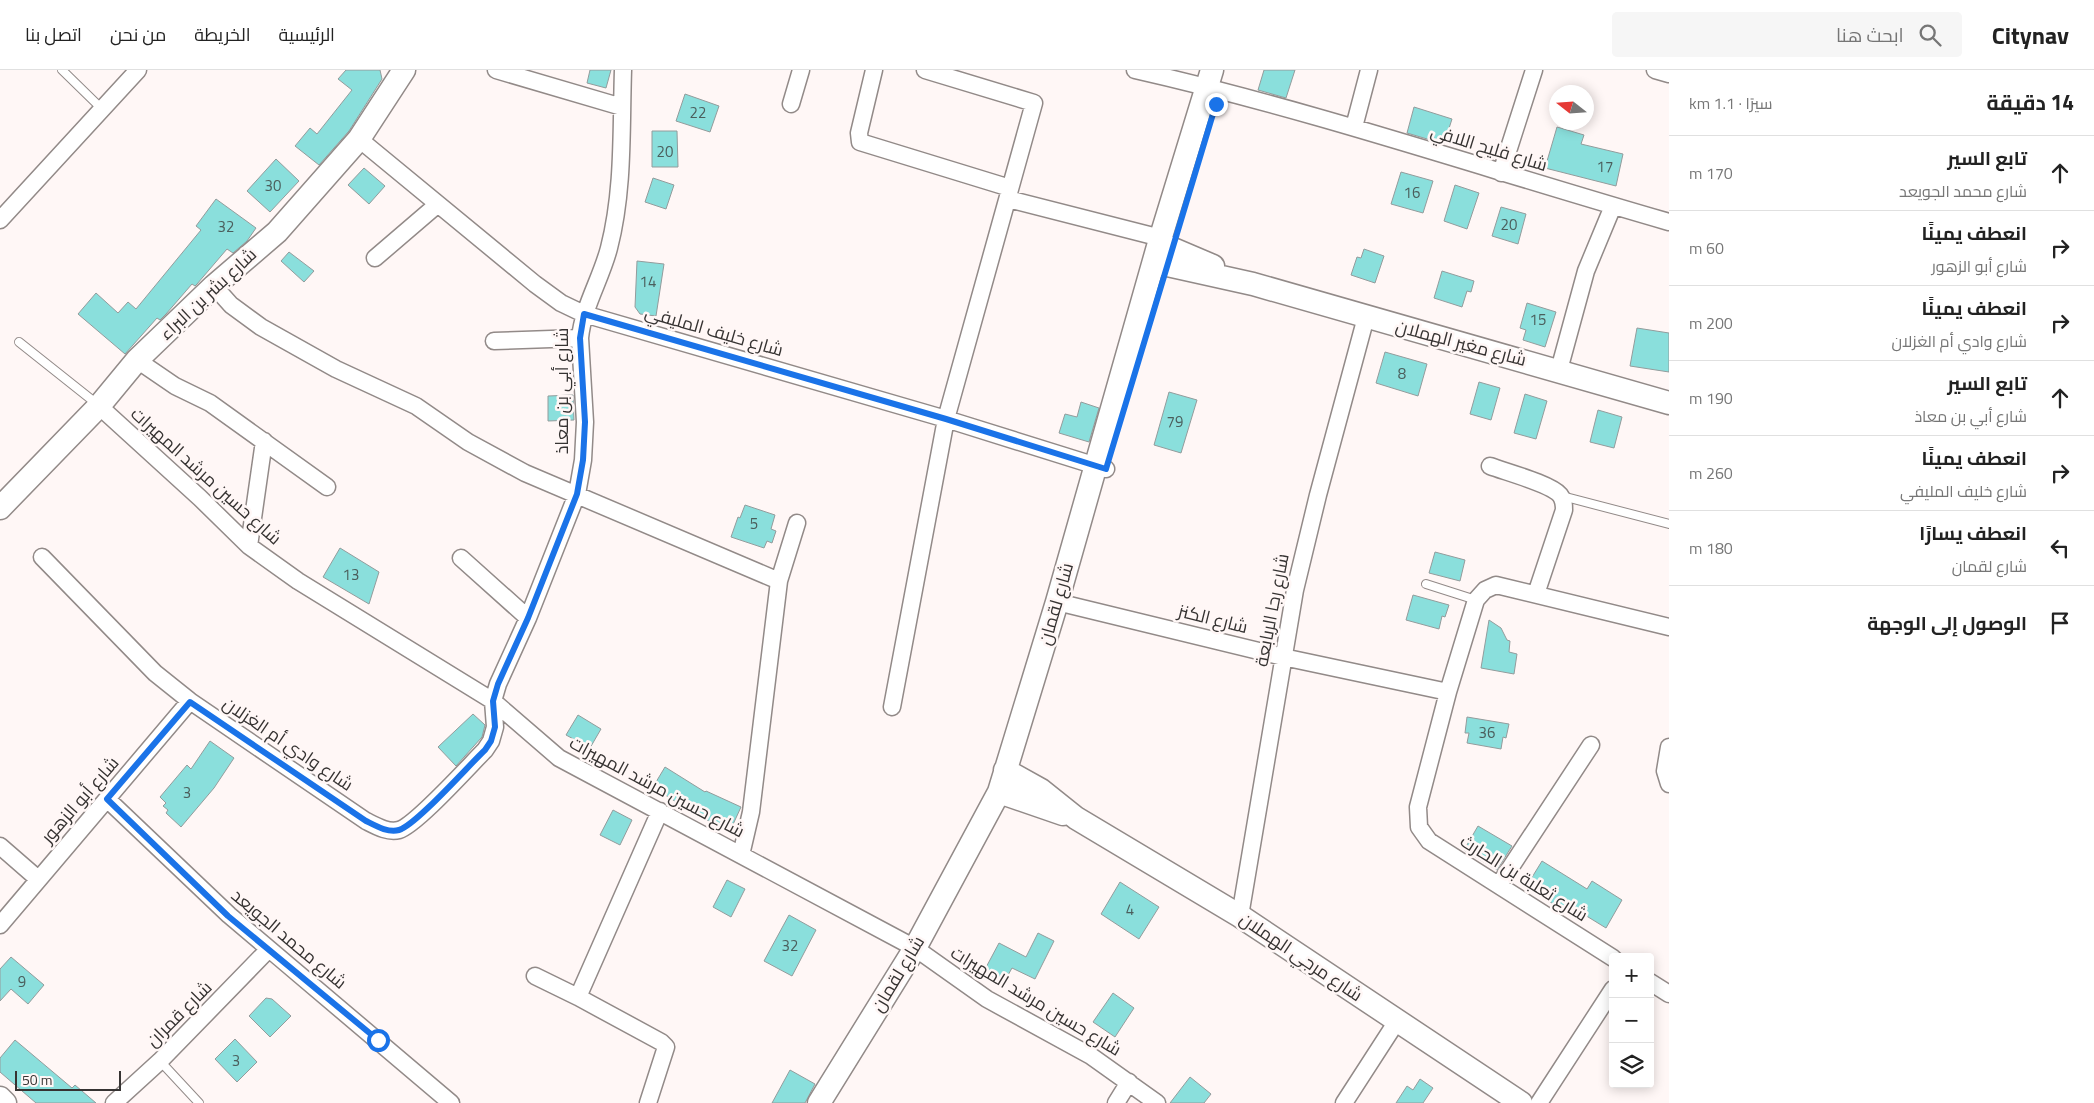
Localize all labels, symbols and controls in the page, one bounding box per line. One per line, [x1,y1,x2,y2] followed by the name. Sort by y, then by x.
[1612,12,1962,57] search box
[1992,17,2069,53] text: Citynav
[1836,20,1904,49] text: ابحث هنا
[25,21,82,48] text: اتصل بنا
[110,21,166,48] text: من نحن
[194,21,250,48] text: الخريطة
[278,21,335,48] text: الرئيسية
[1916,21,1944,49] icon: search
[1549,85,1594,130] north arrow
[1986,86,2074,118] text: 14 دقيقة
[1689,91,1773,115] text: سيرًا · 1.1 km
[1205,93,1228,116] route end
[690,101,706,124] house number: 22
[1427,117,1551,179] street label: شارع فليح اللافي
[657,140,673,163] house number: 20
[1947,143,2027,172] text: تابع السير
[1597,155,1613,178] house number: 17
[2046,159,2074,187] icon: ahead
[1689,161,1733,185] text: 170 m
[265,174,281,197] house number: 30
[1899,179,2027,203] text: شارع محمد الجويعد
[1404,181,1420,204] house number: 16
[1501,213,1517,236] house number: 20
[218,215,234,238] house number: 32
[1922,218,2027,247] text: انعطف يمينًا
[2046,234,2074,262] icon: right
[1689,236,1724,260] text: 60 m
[153,241,262,346] street label: شارع بشر بن البراء
[1931,254,2027,278] text: شارع أبو الزهور
[640,270,656,293] house number: 14
[1922,293,2027,322] text: انعطف يمينًا
[642,298,786,364] street label: شارع خليف المليفي
[1530,308,1546,331] house number: 15
[2046,309,2074,337] icon: right
[1689,311,1733,335] text: 200 m
[1393,312,1530,373] street label: شارع مغير الهملان
[548,328,576,454] street label: شارع أبي بن معاذ
[1891,329,2027,353] text: شارع وادي أم الغزلان
[1398,362,1406,385] house number: 8
[1947,368,2027,397] text: تابع السير
[2046,384,2074,412] icon: ahead
[1689,386,1733,410] text: 190 m
[125,400,288,551] street label: شارع حسين مرشد المهيرات
[1914,404,2027,428] text: شارع أبي بن معاذ
[1167,410,1183,433] house number: 79
[1922,443,2027,472] text: انعطف يمينًا
[2046,459,2074,487] icon: right
[1689,461,1733,485] text: 260 m
[1900,479,2027,503] text: شارع خليف المليفي
[750,512,758,535] house number: 5
[1919,518,2027,547] text: انعطف يسارًا
[2046,534,2074,562] icon: left
[1689,536,1733,560] text: 180 m
[1247,551,1296,669] street label: شارع رجا الربابعة
[1952,554,2027,578] text: شارع لقمان
[1031,559,1080,648] street label: شارع لقمان
[343,563,359,586] house number: 13
[1174,597,1251,640] street label: شارع الكنز
[1867,608,2027,637] text: الوصول إلى الوجهة
[2046,609,2074,637] icon: arrive
[217,690,359,798] street label: شارع وادي أم الغزلان
[1479,721,1495,744] house number: 36
[565,729,750,844] street label: شارع حسين مرشد المهيرات
[34,750,125,850] street label: شارع أبو الزهور
[183,781,191,804] house number: 3
[1455,827,1594,928] street label: شارع ثعلبة بن الحارث
[226,882,353,995] street label: شارع محمد الجويعد
[1126,898,1134,921] house number: 4
[1234,905,1368,1009] street label: شارع مرجي الهملان
[864,930,931,1017] street label: شارع لقمان
[782,934,798,957] house number: 32
[946,939,1127,1062] street label: شارع حسين مرشد المهيرات
[1609,953,1654,1088] map controls
[1609,953,1654,998] button: +
[18,970,26,993] house number: 9
[139,974,218,1053] street label: شارع قمران
[1609,998,1654,1043] button: −
[367,1029,390,1052] route start
[1609,1043,1654,1088] button: layers
[232,1049,240,1072] house number: 3
[15,1068,121,1091] scale bar
[22,1069,52,1090] text: 50 m

